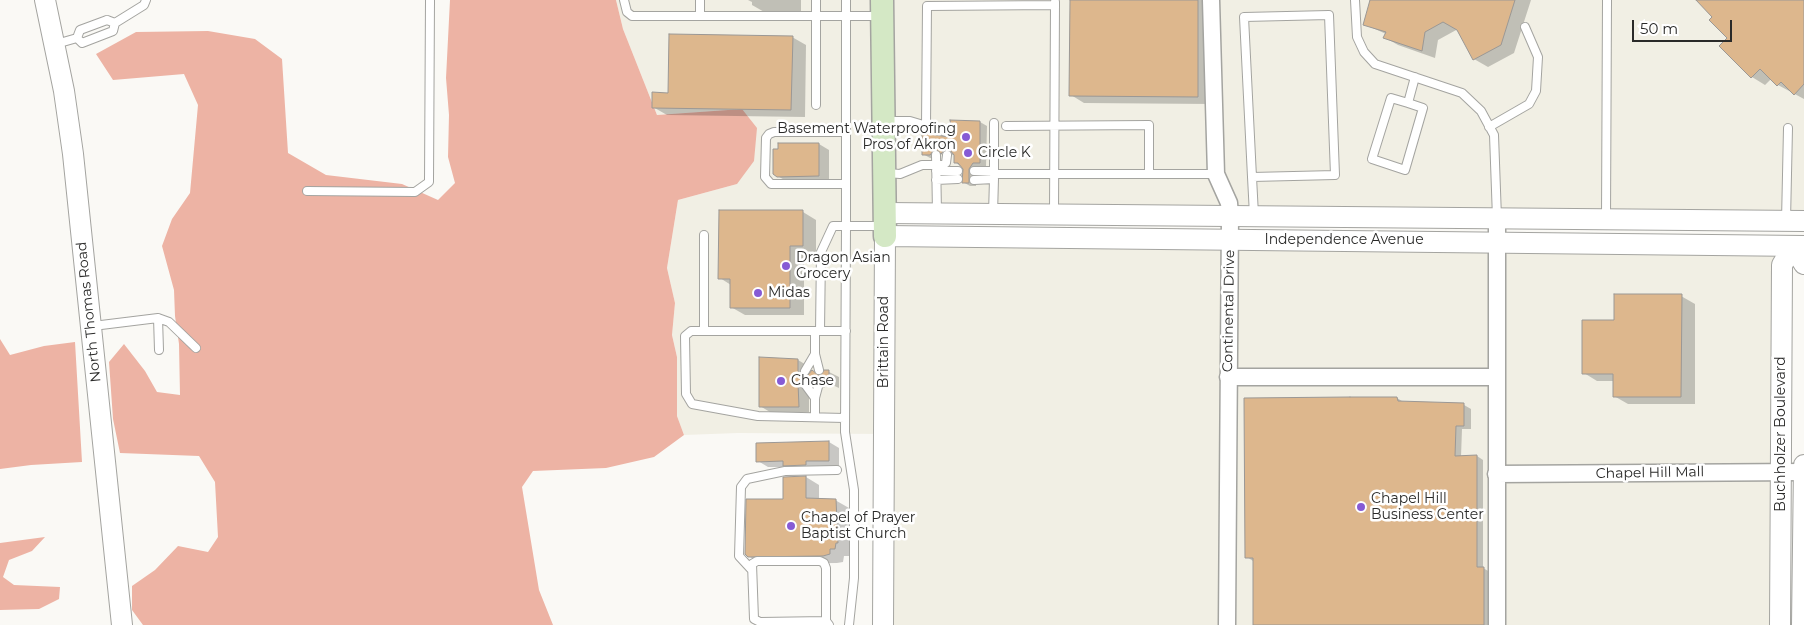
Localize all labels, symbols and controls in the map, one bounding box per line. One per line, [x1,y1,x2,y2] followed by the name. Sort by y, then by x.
[1634,10,1734,42] scale bar
[1640,19,1678,38] text: 50 m
[777,121,956,154] place label: Basement Waterproofing Pros of Akron
[960,131,972,143] marker: Basement Waterproofing Pros of Akron
[978,145,1031,161] place label: Circle K
[962,147,974,159] marker: Circle K
[1264,232,1424,248] street label: Independence Avenue
[73,241,105,383] street label: North Thomas Road
[796,250,891,282] place label: Dragon Asian Grocery
[1220,250,1238,372] street label: Continental Drive
[780,260,792,272] marker: Dragon Asian Grocery
[768,285,810,301] place label: Midas
[752,287,764,299] marker: Midas
[876,296,892,388] street label: Brittain Road
[1773,356,1789,512] street label: Buchholzer Boulevard
[791,373,834,389] place label: Chase
[775,375,787,387] marker: Chase
[1596,464,1704,482] street label: Chapel Hill Mall
[1371,491,1484,524] place label: Chapel Hill Business Center
[1355,501,1367,513] marker: Chapel Hill Business Center
[801,510,915,542] place label: Chapel of Prayer Baptist Church
[785,520,797,532] marker: Chapel of Prayer Baptist Church

